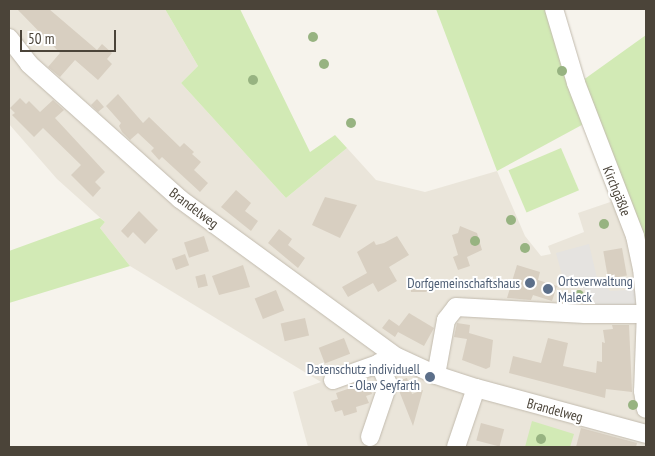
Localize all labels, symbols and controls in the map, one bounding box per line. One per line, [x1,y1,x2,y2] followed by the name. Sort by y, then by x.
[22,20,119,52] scale bar
[28,29,54,48] text: 50 m
[599,164,635,218] street label: Kirchgäßle
[166,184,222,232] street label: Brandelweg
[558,273,633,306] place label: Ortsverwaltung Maleck
[407,275,520,291] place label: Dorfgemeinschaftshaus
[524,277,536,289] marker: Dorfgemeinschaftshaus
[542,283,554,295] marker: Ortsverwaltung Maleck
[306,361,420,394] place label: Datenschutz individuell - Olav Seyfarth
[424,371,436,383] marker: Datenschutz individuell - Olav Seyfarth
[525,394,585,426] street label: Brandelweg

